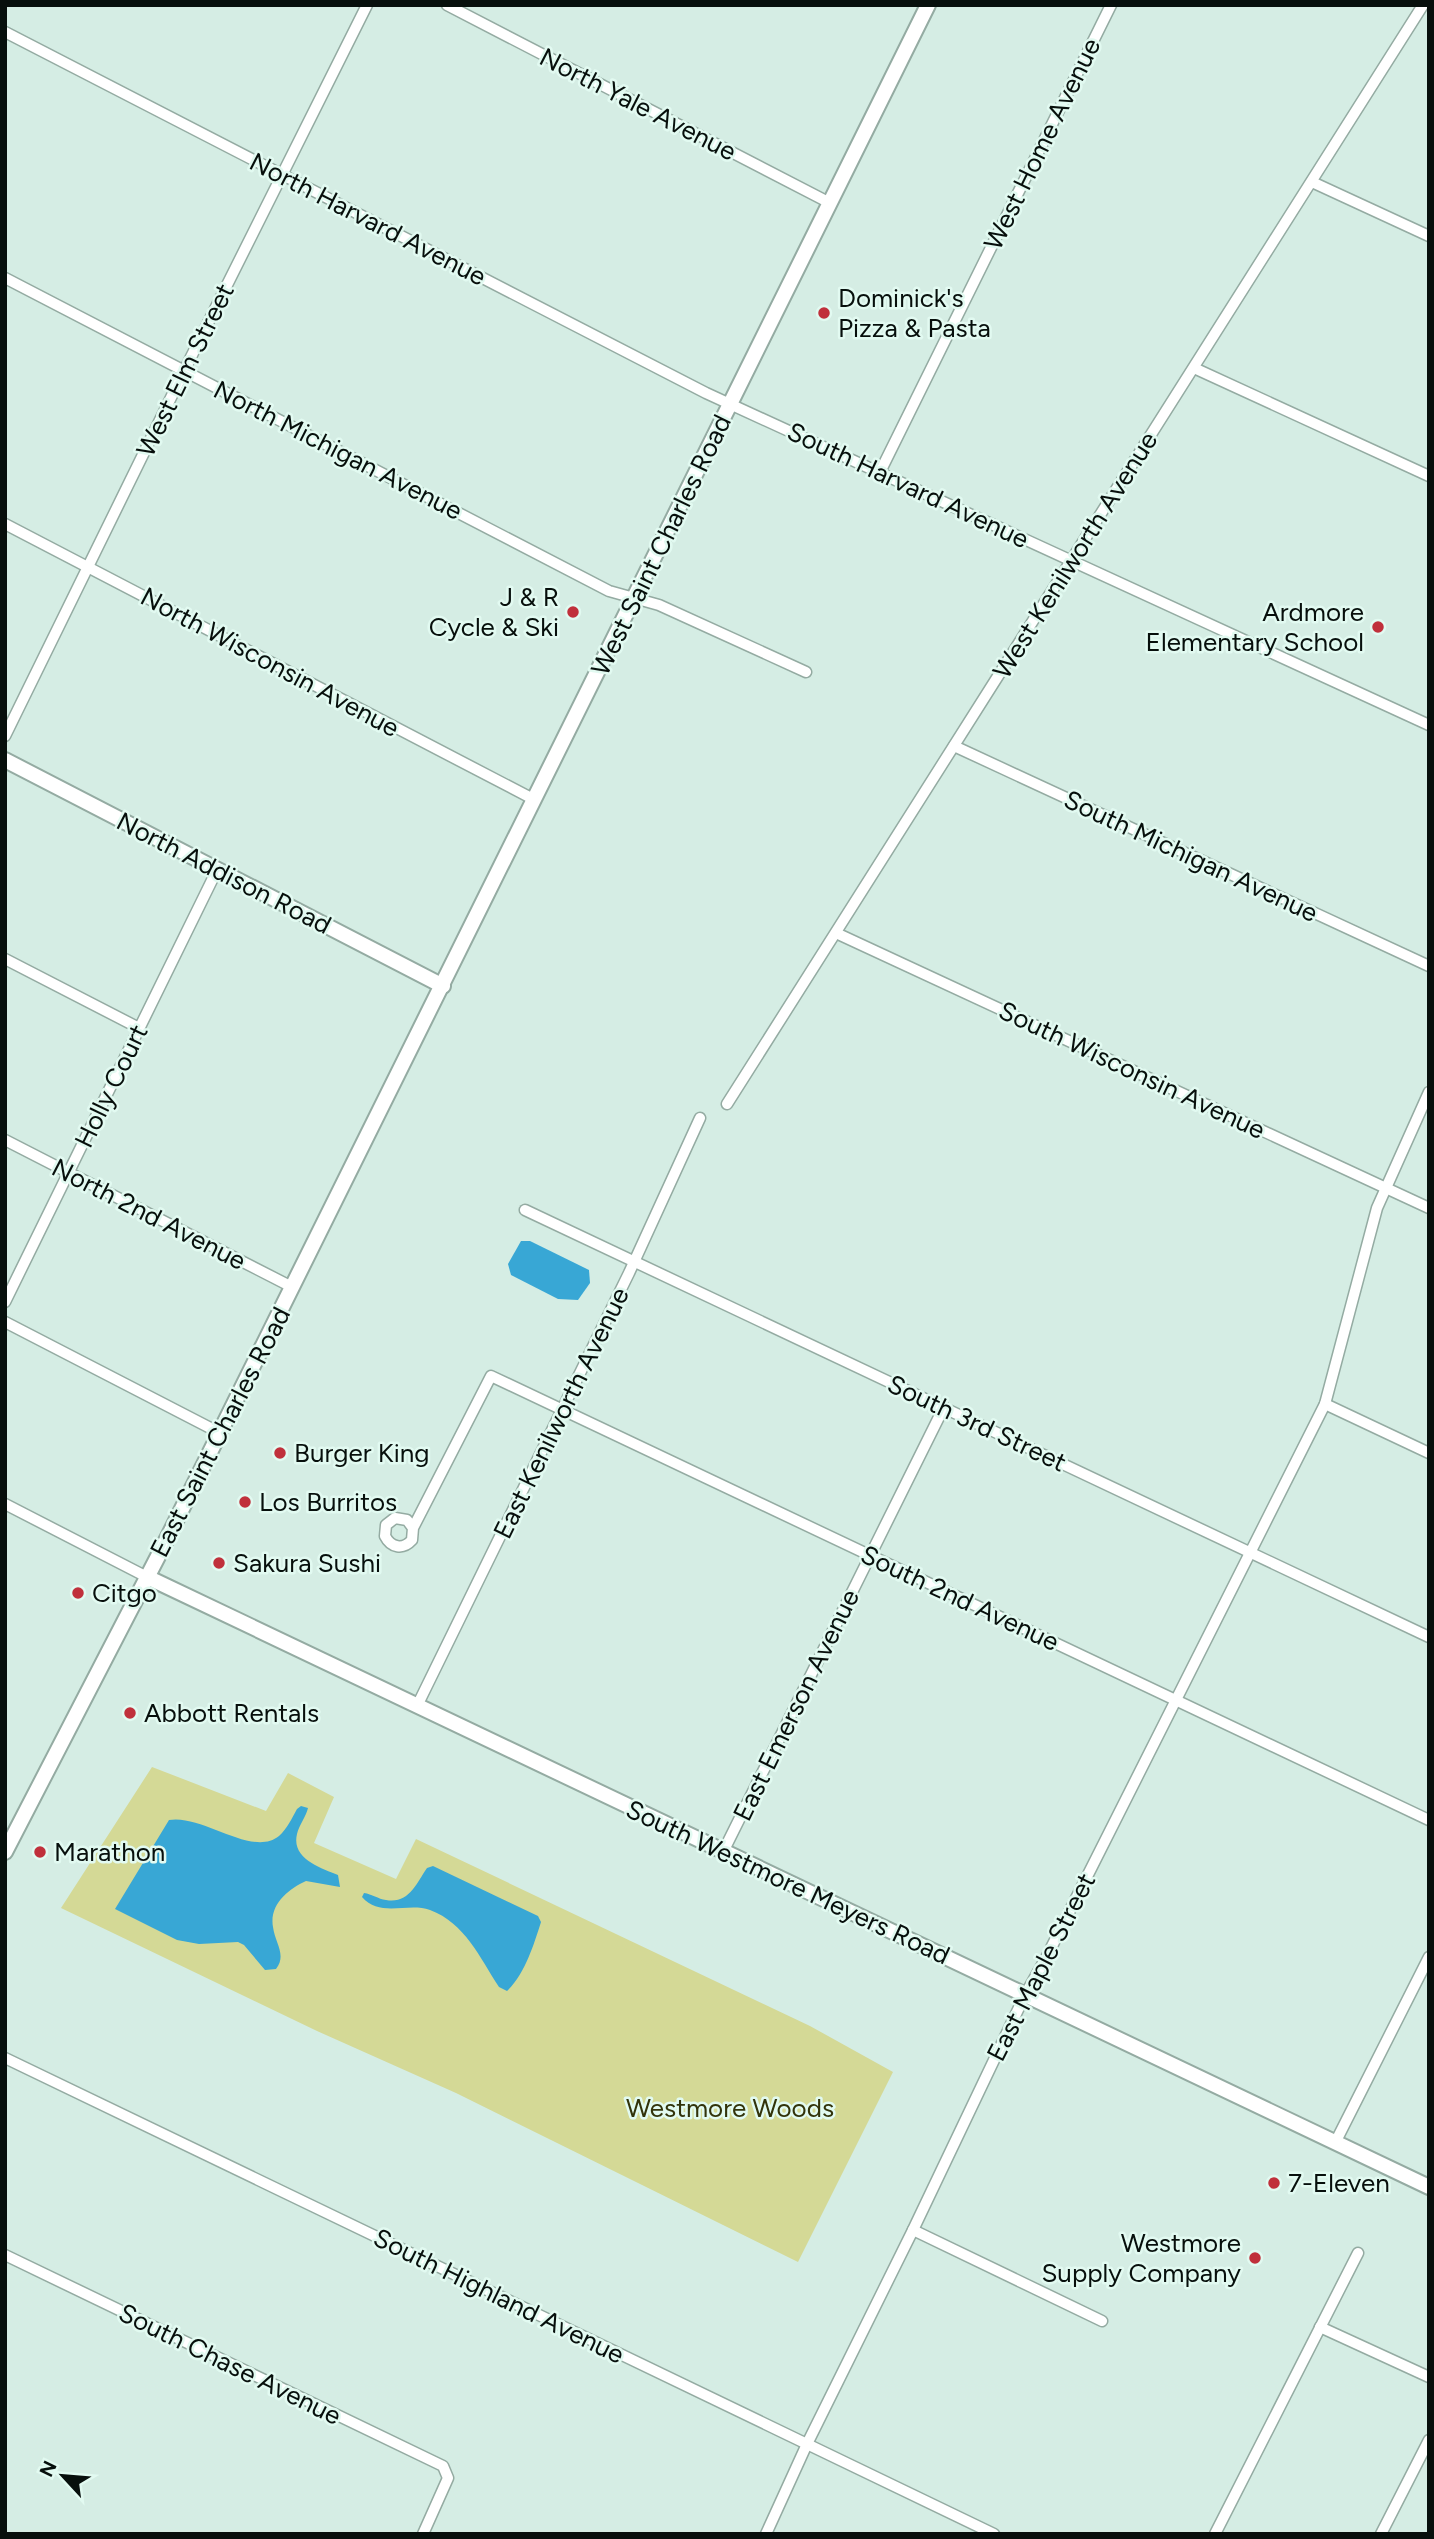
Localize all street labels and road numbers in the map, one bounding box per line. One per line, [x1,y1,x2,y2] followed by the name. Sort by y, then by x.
[977,33,1107,255] street label: West Home Avenue
[534,41,742,167] street label: North Yale Avenue
[244,145,492,293] street label: North Harvard Avenue
[129,278,241,462] street label: West Elm Street
[208,373,468,527] street label: North Michigan Avenue
[584,409,738,681] street label: West Saint Charles Road
[782,415,1034,555] street label: South Harvard Avenue
[986,426,1164,684] street label: West Kenilworth Avenue
[135,580,405,744] street label: North Wisconsin Avenue
[1059,783,1323,929] street label: South Michigan Avenue
[111,805,337,941] street label: North Addison Road
[994,994,1270,1146] street label: South Wisconsin Avenue
[67,1019,155,1153] street label: Holly Court
[47,1151,251,1277] street label: North 2nd Avenue
[486,1282,636,1544] street label: East Kenilworth Avenue
[143,1301,297,1563] street label: East Saint Charles Road
[882,1368,1072,1479] street label: South 3rd Street
[856,1538,1064,1658] street label: South 2nd Avenue
[726,1584,866,1826] street label: East Emerson Avenue
[621,1793,955,1971] street label: South Westmore Meyers Road
[980,1867,1102,2066] street label: East Maple Street
[369,2221,629,2371] street label: South Highland Avenue
[114,2296,346,2432] street label: South Chase Avenue

